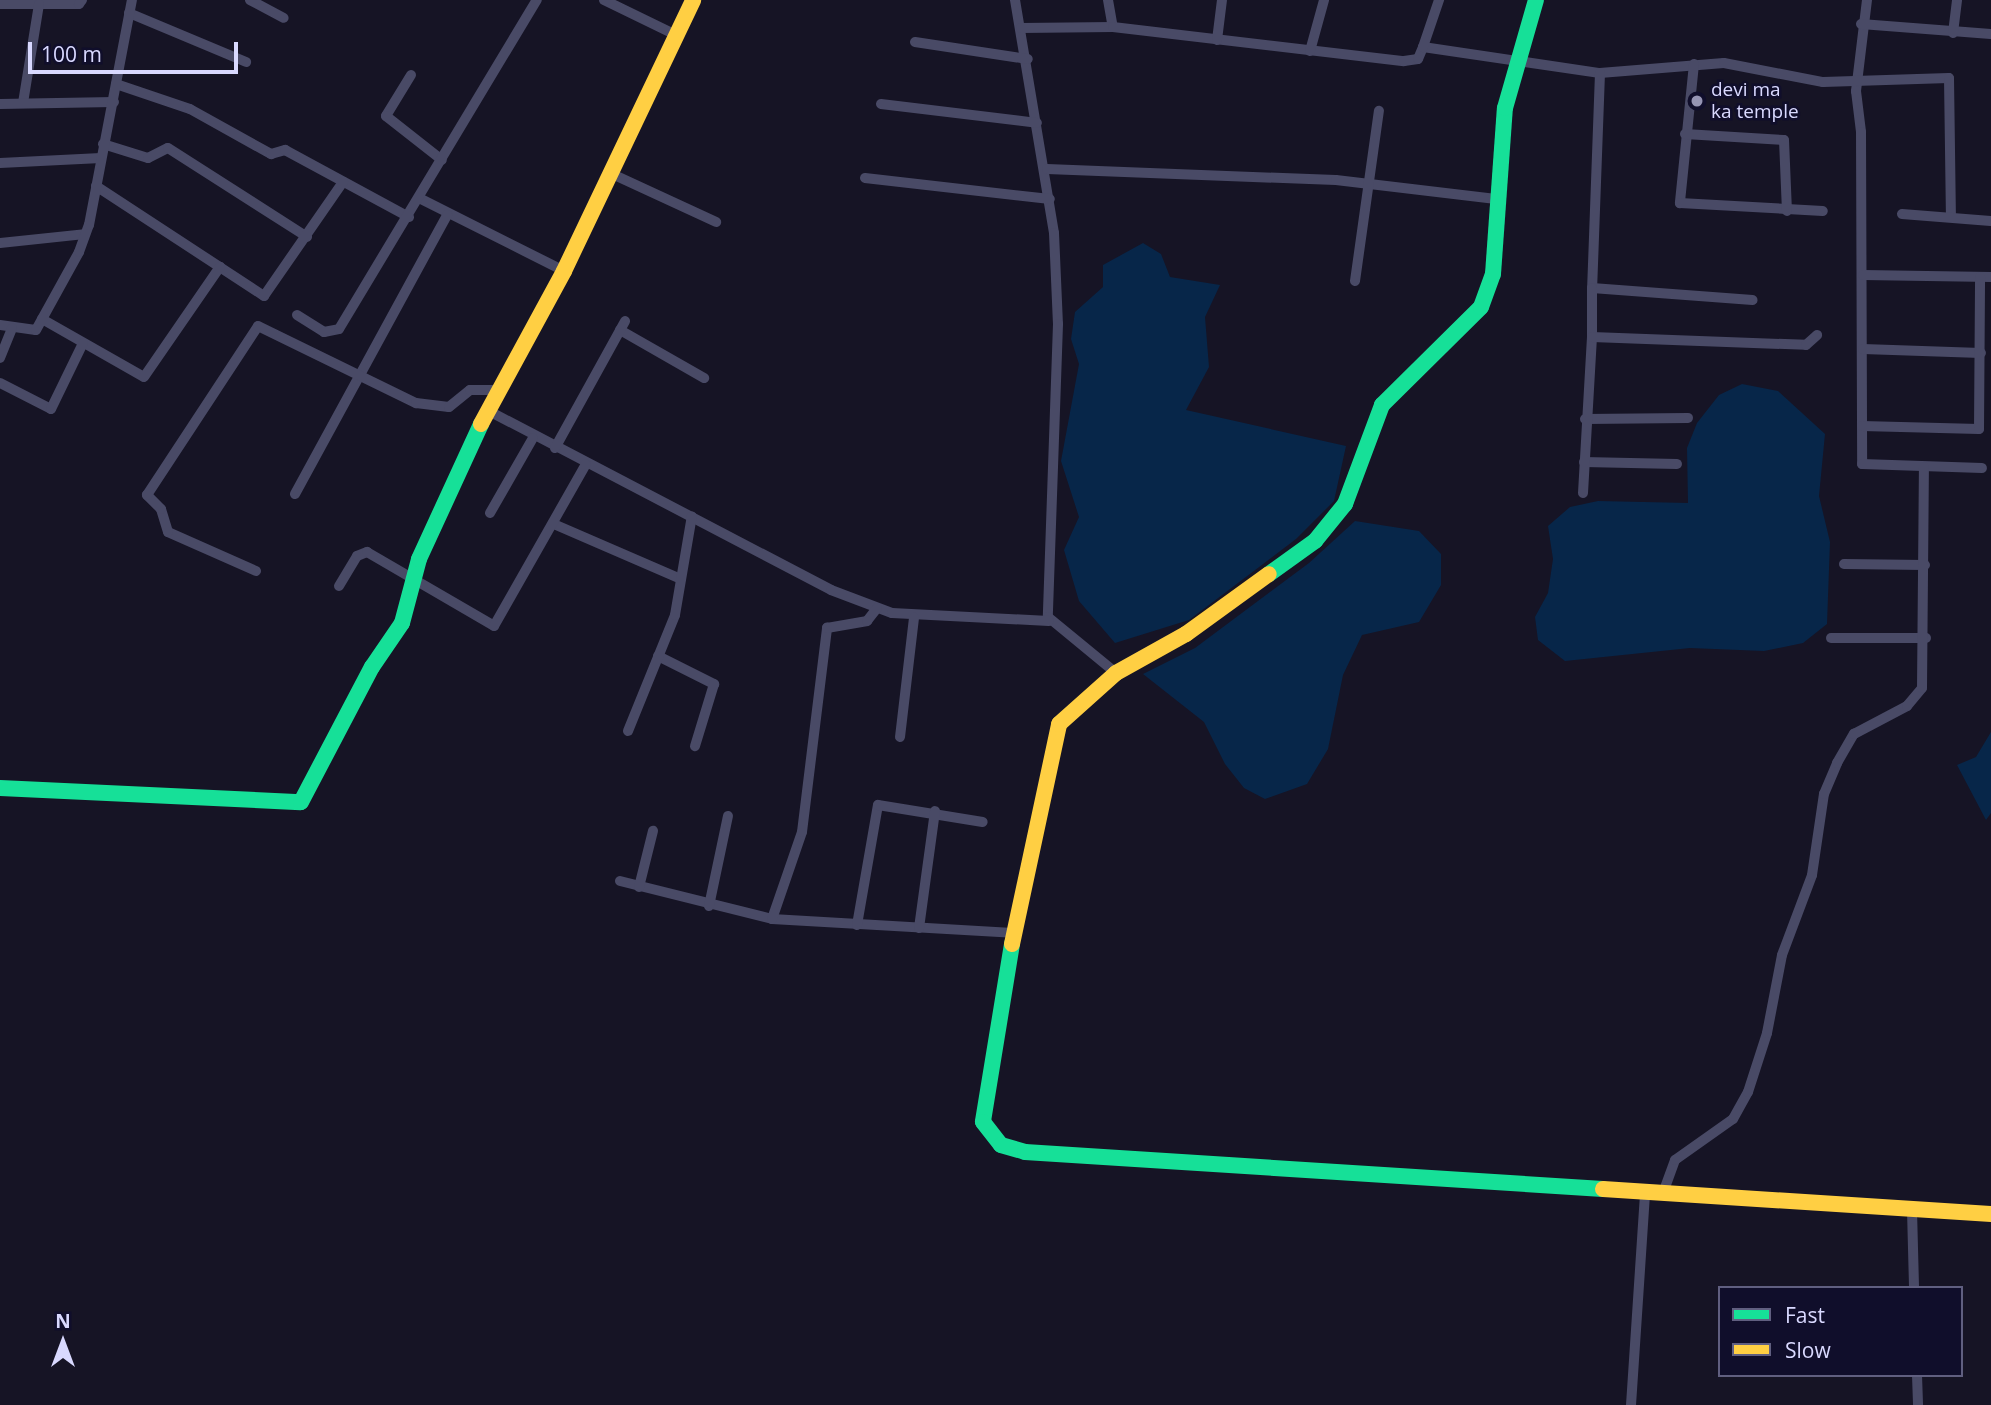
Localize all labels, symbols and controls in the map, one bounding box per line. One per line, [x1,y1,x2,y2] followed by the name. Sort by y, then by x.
[32,28,242,72] scale bar
[41,40,102,68] text: 100 m
[1711,79,1799,123] place label: devi ma ka temple
[1689,93,1705,109] marker: devi ma ka temple
[1718,1286,1963,1377] legend
[1785,1301,1825,1329] text: Fast
[28,1307,98,1377] north arrow
[55,1308,71,1334] text: N
[1785,1336,1831,1364] text: Slow

